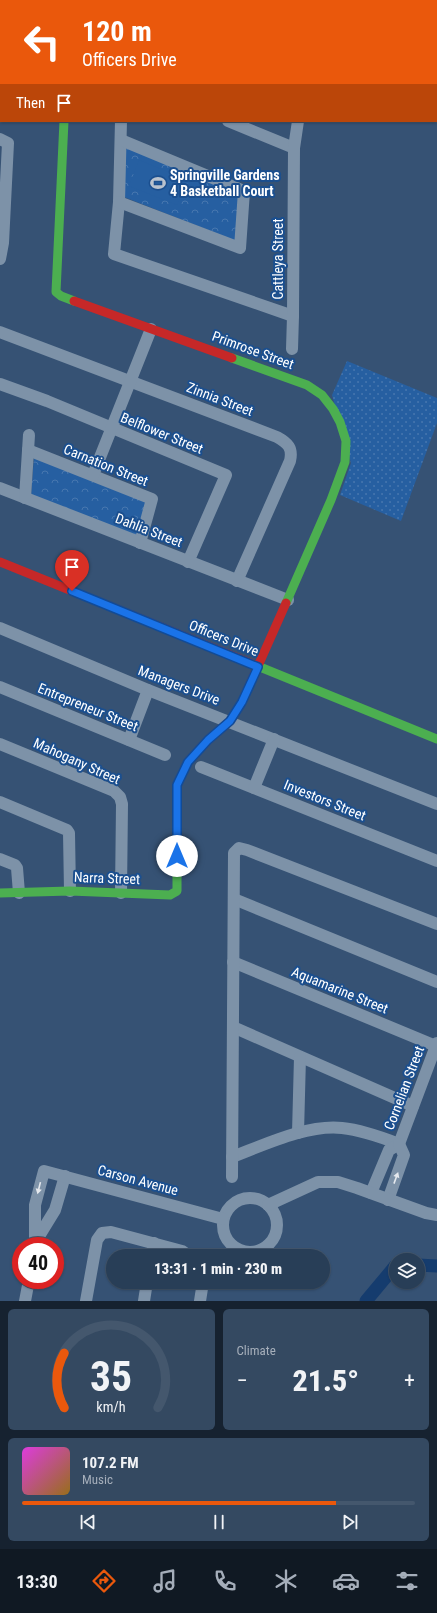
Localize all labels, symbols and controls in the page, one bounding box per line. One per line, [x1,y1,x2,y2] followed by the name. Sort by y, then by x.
[82,15,152,48] text: 120 m
[16,16,68,68] icon: left
[82,49,177,70] text: Officers Drive
[53,92,75,114] icon: arrive
[16,94,45,112] text: Then
[170,167,280,199] place label: Springville Gardens 4 Basketball Court
[149,174,167,192] sports icon: Springville Gardens 4 Basketball Court
[270,218,286,300] street label: Cattleya Street
[210,328,296,372] street label: Primrose Street
[184,379,256,419] street label: Zinnia Street
[118,409,206,457] street label: Belflower Street
[61,441,151,489] street label: Carnation Street
[113,510,185,550] street label: Dahlia Street
[55,550,89,591] pin
[61,556,83,578] icon: arrive
[187,617,262,659] street label: Officers Drive
[136,662,222,708] street label: Managers Drive
[36,680,140,734] street label: Entrepreneur Street
[31,735,123,787] street label: Mahogany Street
[282,776,368,824] street label: Investors Street
[156,835,198,877] position arrow
[74,869,140,887] street label: Narra Street
[289,963,391,1017] street label: Aquamarine Street
[381,1044,427,1132] street label: Cornelian Street
[96,1162,180,1199] street label: Carson Avenue
[393,1171,399,1183] one-way arrow
[36,1182,42,1194] one-way arrow
[12,1237,64,1289] speed limit sign: 40
[389,1253,425,1289] map controls
[389,1253,425,1289] button: layers
[154,1260,282,1278] text: 13:31 · 1 min · 230 m
[237,1343,276,1358] text: Climate
[90,1351,132,1400] text: 35
[293,1363,359,1398] text: 21.5°
[237,1368,248,1393] text: −
[404,1368,415,1393] text: +
[97,1398,126,1414] text: km/h
[82,1454,139,1472] text: 107.2 FM
[82,1472,113,1487] text: Music
[77,1511,99,1533] icon: previous
[208,1511,230,1533] icon: pause
[339,1511,361,1533] icon: next
[90,1567,118,1595] icon: directions
[151,1567,179,1595] icon: music
[211,1567,239,1595] icon: phone
[272,1567,300,1595] icon: climate
[332,1567,360,1595] icon: car
[393,1567,421,1595] icon: filters
[16,1571,58,1592] text: 13:30

